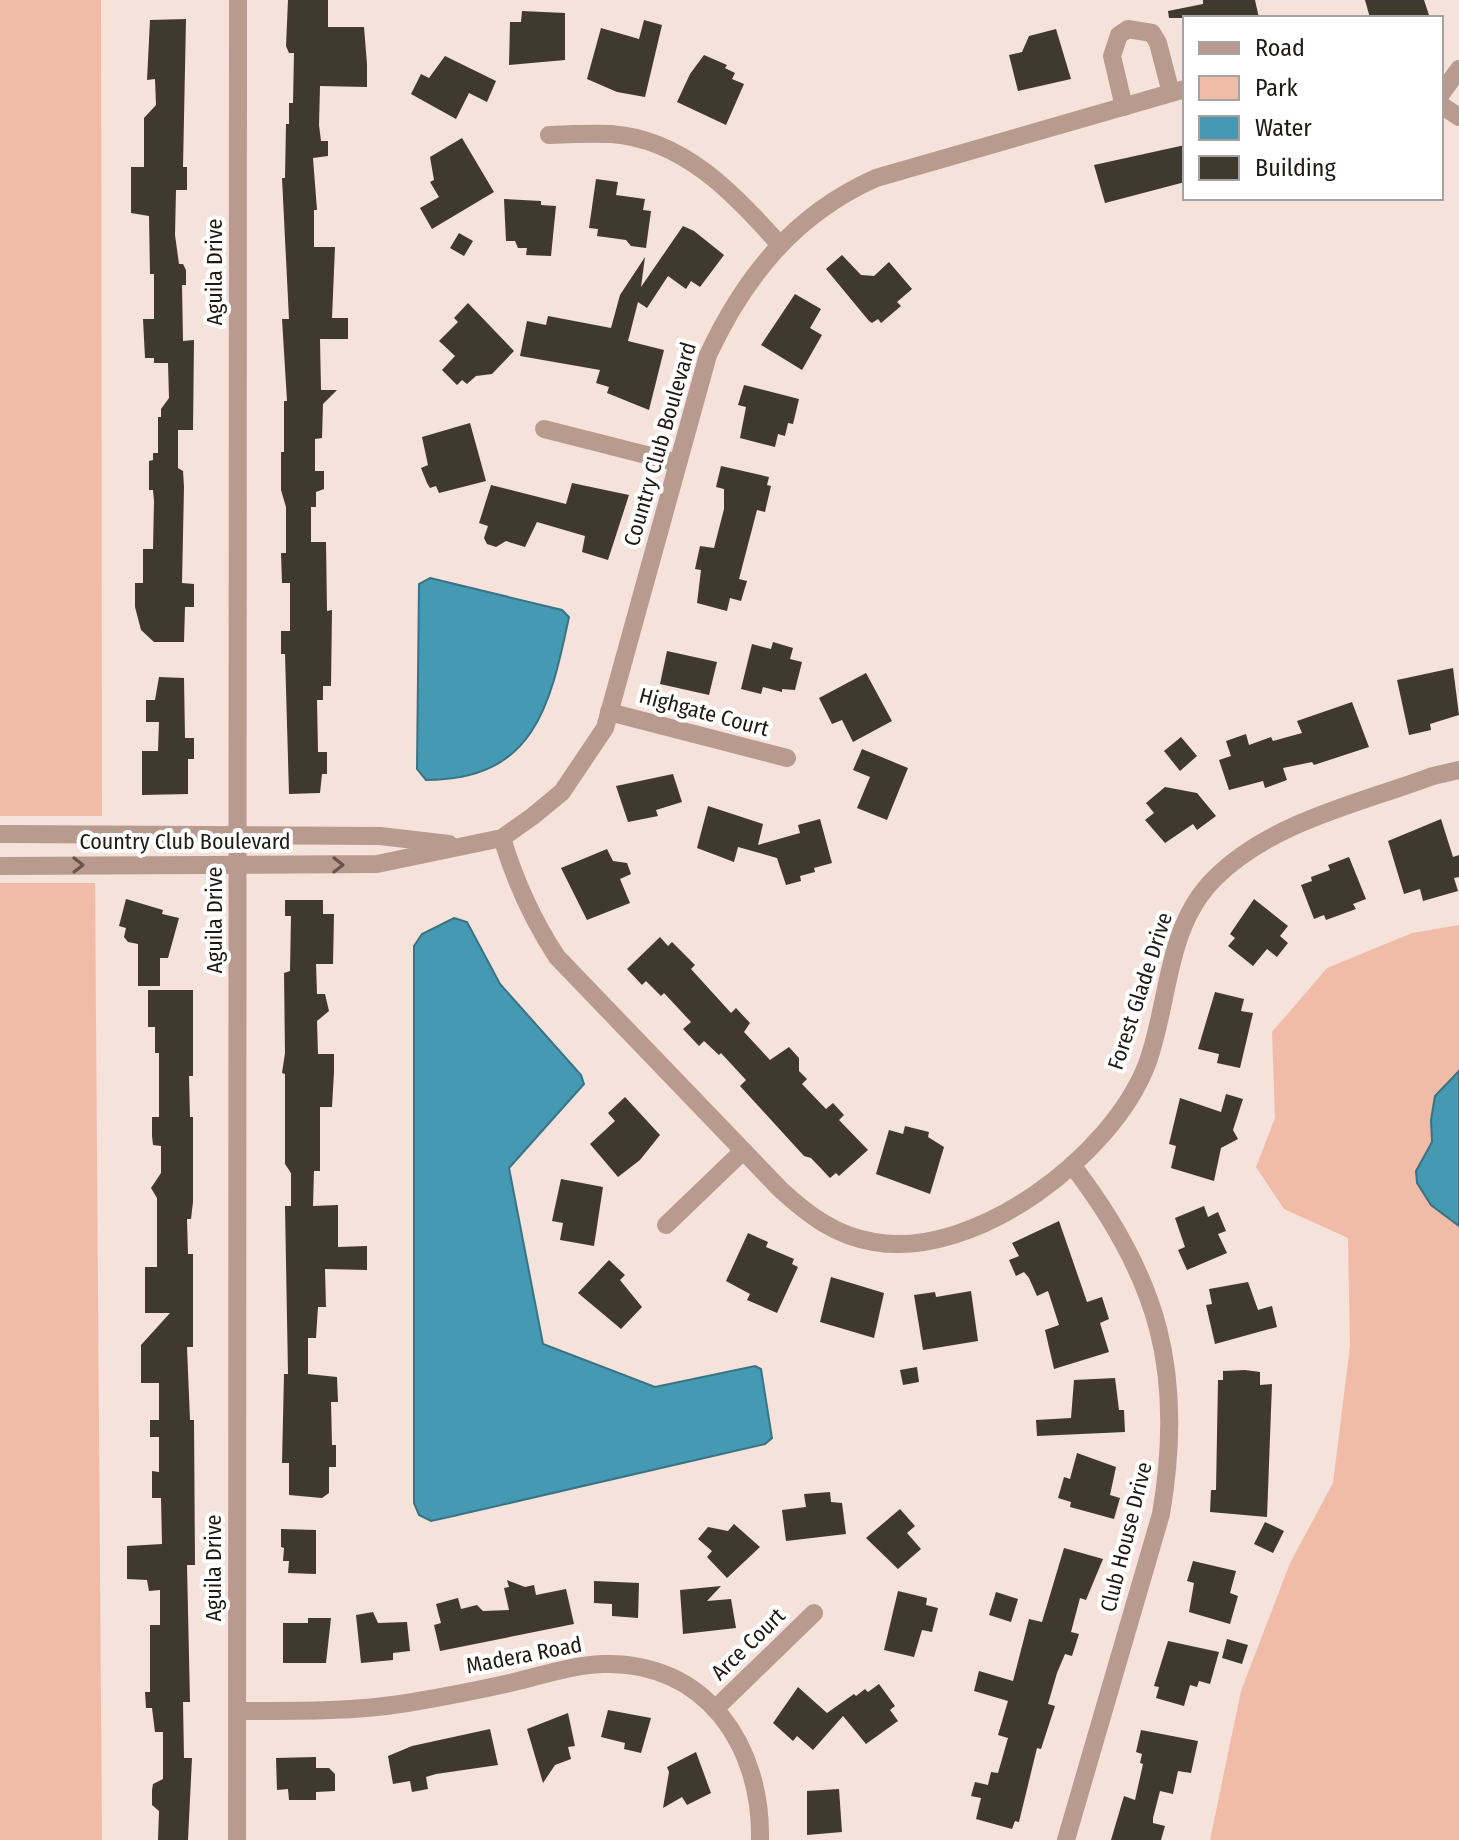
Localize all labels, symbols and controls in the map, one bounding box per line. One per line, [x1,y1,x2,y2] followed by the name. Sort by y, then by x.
[1183,16,1443,200] legend
[1255,34,1305,62] text: Road
[1255,74,1298,102] text: Park
[1255,114,1312,142] text: Water
[1255,154,1337,182] text: Building
[201,219,228,325] street label: Aguila Drive
[618,339,702,549] street label: Country Club Boulevard
[636,682,773,742] street label: Highgate Court
[79,828,291,855] street label: Country Club Boulevard
[72,856,85,874] one-way arrow
[332,856,345,874] one-way arrow
[201,867,228,973] street label: Aguila Drive
[1102,909,1178,1073] street label: Forest Glade Drive
[1094,1459,1158,1615] street label: Club House Drive
[200,1515,227,1621] street label: Aguila Drive
[705,1602,791,1686] street label: Arce Court
[464,1631,584,1679] street label: Madera Road

